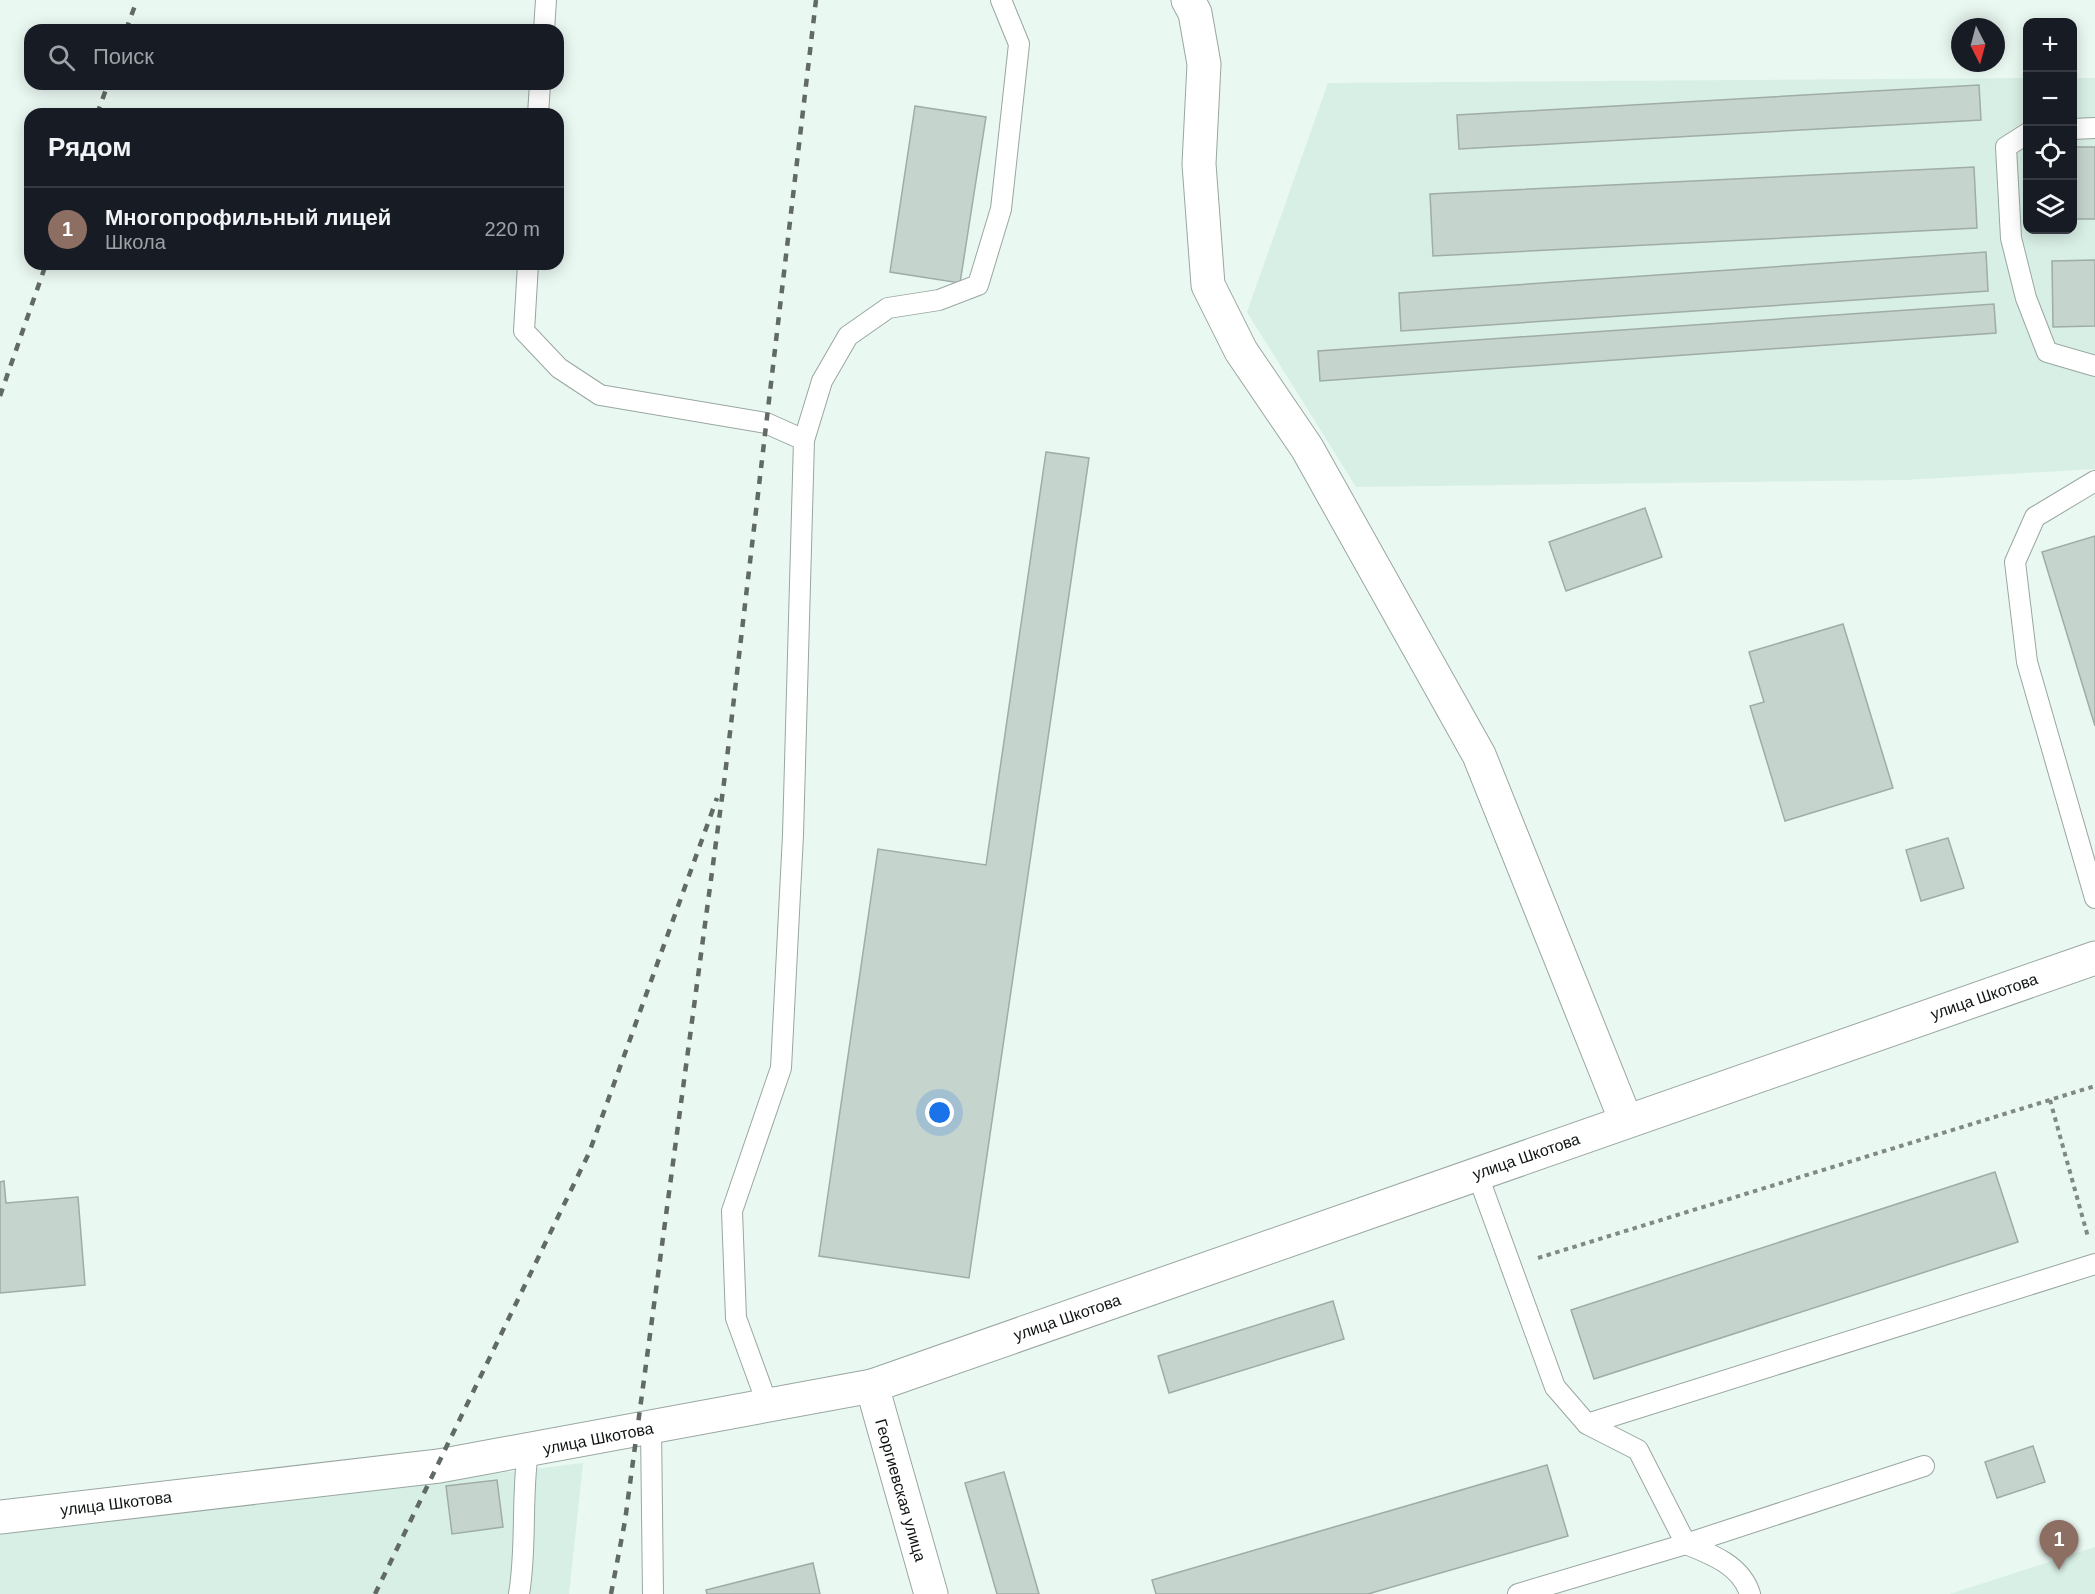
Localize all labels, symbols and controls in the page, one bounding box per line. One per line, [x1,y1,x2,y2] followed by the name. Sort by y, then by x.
[1951,18,2005,72] north arrow
[2023,18,2077,234] map controls
[2023,18,2077,72] button: +
[24,24,564,90] search box
[45,41,78,74] icon: search
[93,44,154,69] text: Поиск
[2023,72,2077,126] button: −
[2023,126,2077,180] button: locate
[48,132,131,162] text: Рядом
[2023,180,2077,234] button: layers
[105,205,391,230] text: Многопрофильный лицей
[62,218,73,240] text: 1
[484,218,540,240] text: 220 m
[105,231,166,253] text: Школа
[1928,970,2040,1023] street label: улица Шкотова
[925,1098,954,1127] your location
[1470,1130,1582,1183] street label: улица Шкотова
[1011,1291,1123,1344] street label: улица Шкотова
[872,1417,929,1564] street label: Георгиевская улица
[541,1419,655,1458] street label: улица Шкотова
[59,1488,173,1519] street label: улица Шкотова
[2040,1520,2078,1570] pin: 1

